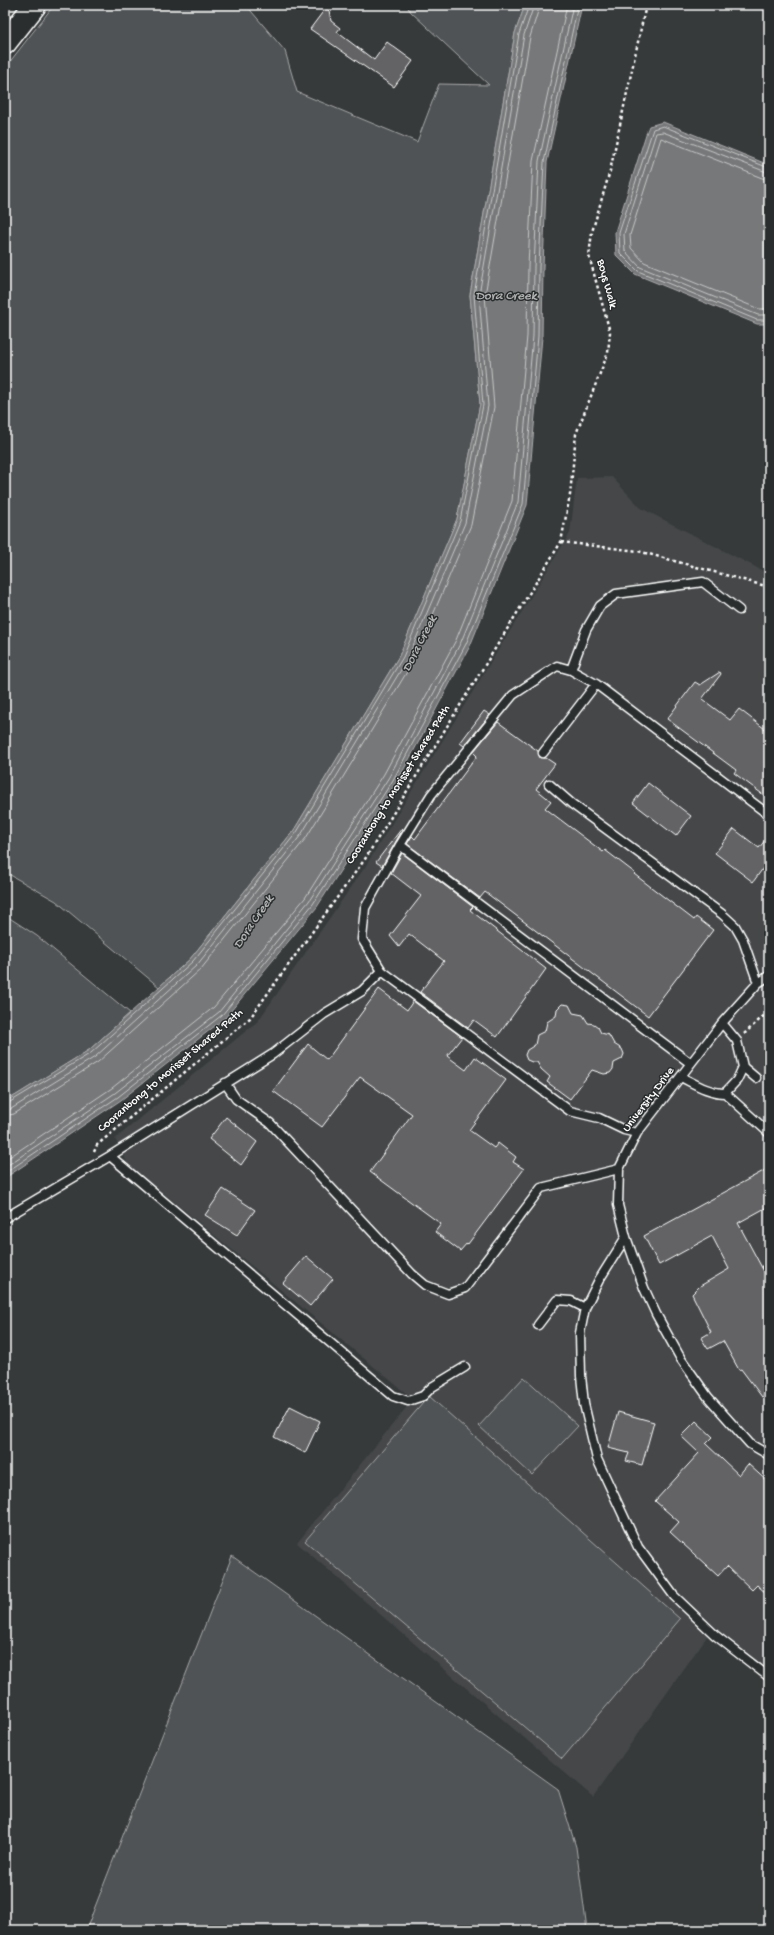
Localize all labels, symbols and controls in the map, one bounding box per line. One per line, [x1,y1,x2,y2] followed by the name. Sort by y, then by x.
[592,257,620,312] street label: Boys Walk
[476,289,538,304] water label: Dora Creek
[399,612,441,675] water label: Dora Creek
[344,702,454,867] street label: Cooranbong to Morisset Shared Path
[231,892,278,951] water label: Dora Creek
[96,1006,247,1136] street label: Cooranbong to Morisset Shared Path
[620,1064,678,1135] street label: University Drive

